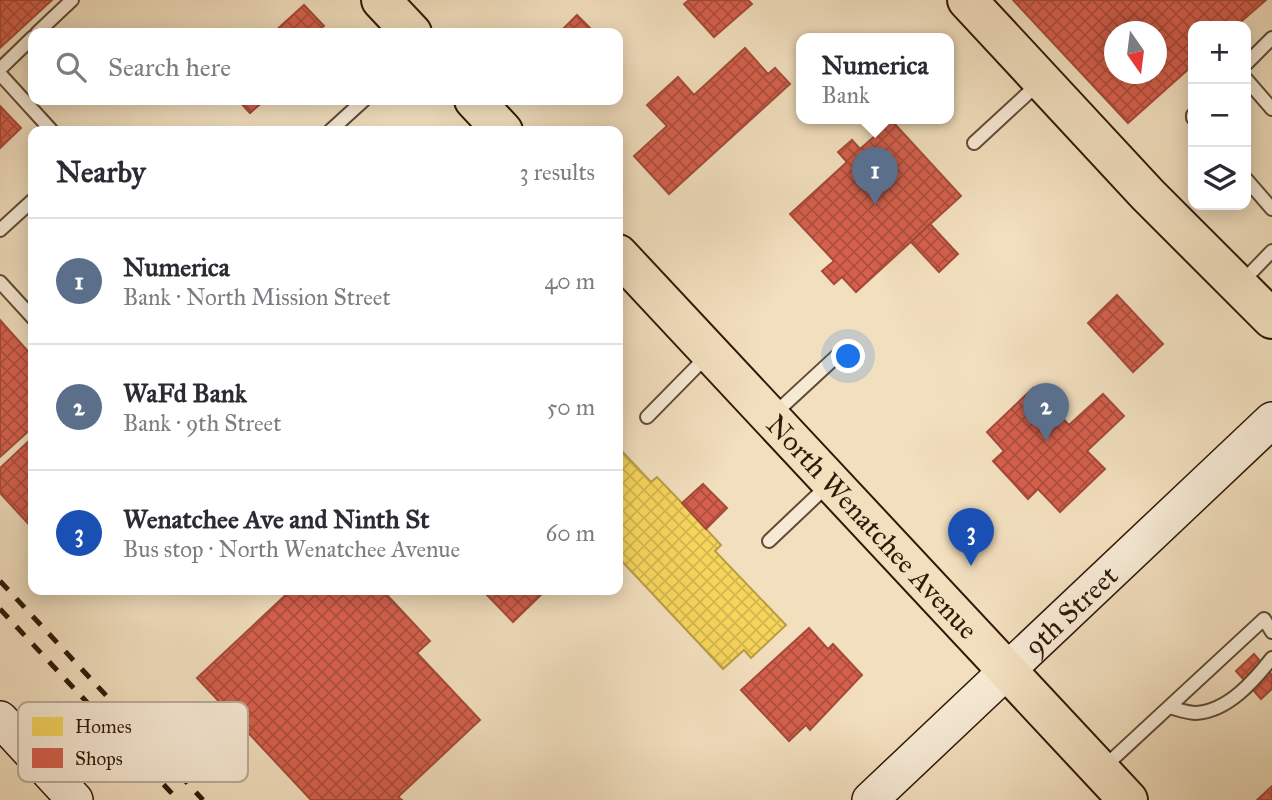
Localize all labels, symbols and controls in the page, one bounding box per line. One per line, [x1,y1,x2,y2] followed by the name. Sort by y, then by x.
[1104,21,1167,84] north arrow
[1188,21,1251,210] map controls
[1188,21,1251,84] button: +
[28,28,623,105] search box
[796,33,954,124] popup
[52,48,90,86] icon: search
[822,49,928,81] text: Numerica
[108,51,231,83] text: Search here
[822,81,870,109] text: Bank
[1188,84,1251,147] button: −
[852,147,898,205] pin: 1
[1188,147,1251,210] button: layers
[56,154,146,190] text: Nearby
[519,158,595,186] text: 3 results
[123,251,230,283] text: Numerica
[74,267,84,295] text: 1
[545,267,595,295] text: 40 m
[123,283,391,311] text: Bank · North Mission Street
[831,339,865,373] your location
[123,377,247,409] text: WaFd Bank
[1023,383,1069,441] pin: 2
[73,393,85,421] text: 2
[547,393,595,421] text: 50 m
[759,407,985,646] street label: North Wenatchee Avenue
[123,409,281,437] text: Bank · 9th Street
[123,503,430,535] text: Wenatchee Ave and Ninth St
[948,508,994,566] pin: 3
[74,519,84,547] text: 3
[546,519,595,547] text: 60 m
[123,535,460,563] text: Bus stop · North Wenatchee Avenue
[1017,558,1125,663] street label: 9th Street
[18,702,248,782] legend
[75,715,132,738] text: Homes
[75,747,123,770] text: Shops

